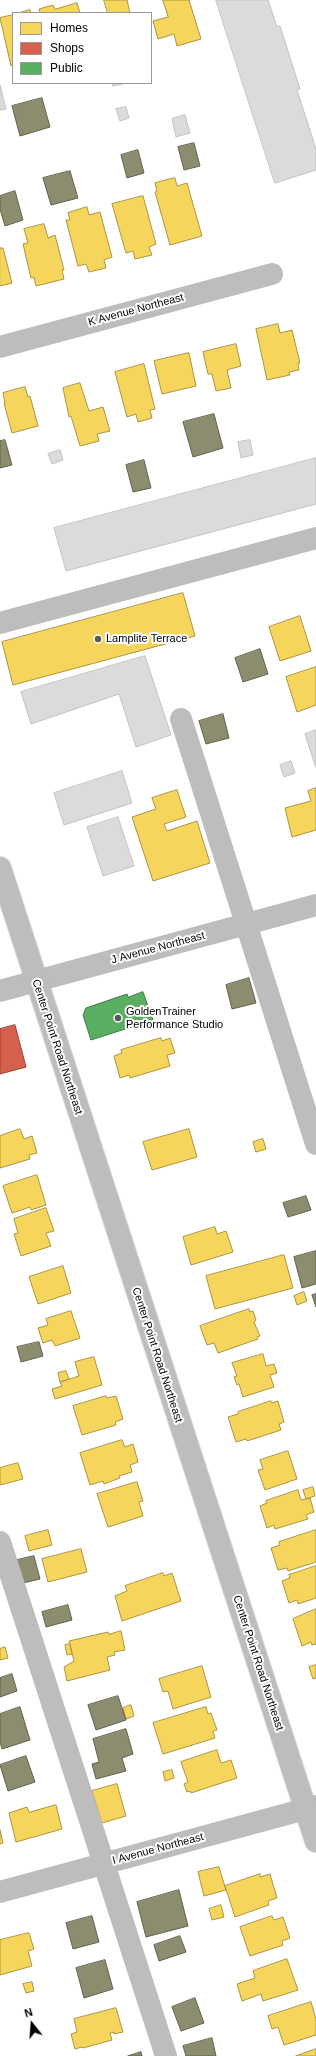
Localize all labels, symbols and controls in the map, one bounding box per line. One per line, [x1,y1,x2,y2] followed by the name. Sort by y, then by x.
[12,12,152,84] legend
[50,21,88,35] text: Homes
[50,41,84,55] text: Shops
[50,61,83,75] text: Public
[87,291,185,329] street label: K Avenue Northeast
[106,632,187,646] place label: Lamplite Terrace
[93,634,103,644] marker: Lamplite Terrace
[110,929,206,967] street label: J Avenue Northeast
[29,978,85,1116] street label: Center Point Road Northeast
[126,1005,223,1031] place label: GoldenTrainer Performance Studio
[113,1013,123,1023] marker: GoldenTrainer Performance Studio
[129,1286,185,1424] street label: Center Point Road Northeast
[230,1594,286,1732] street label: Center Point Road Northeast
[111,1830,205,1868] street label: I Avenue Northeast
[12,2004,52,2044] north arrow
[23,2006,34,2019] text: N

